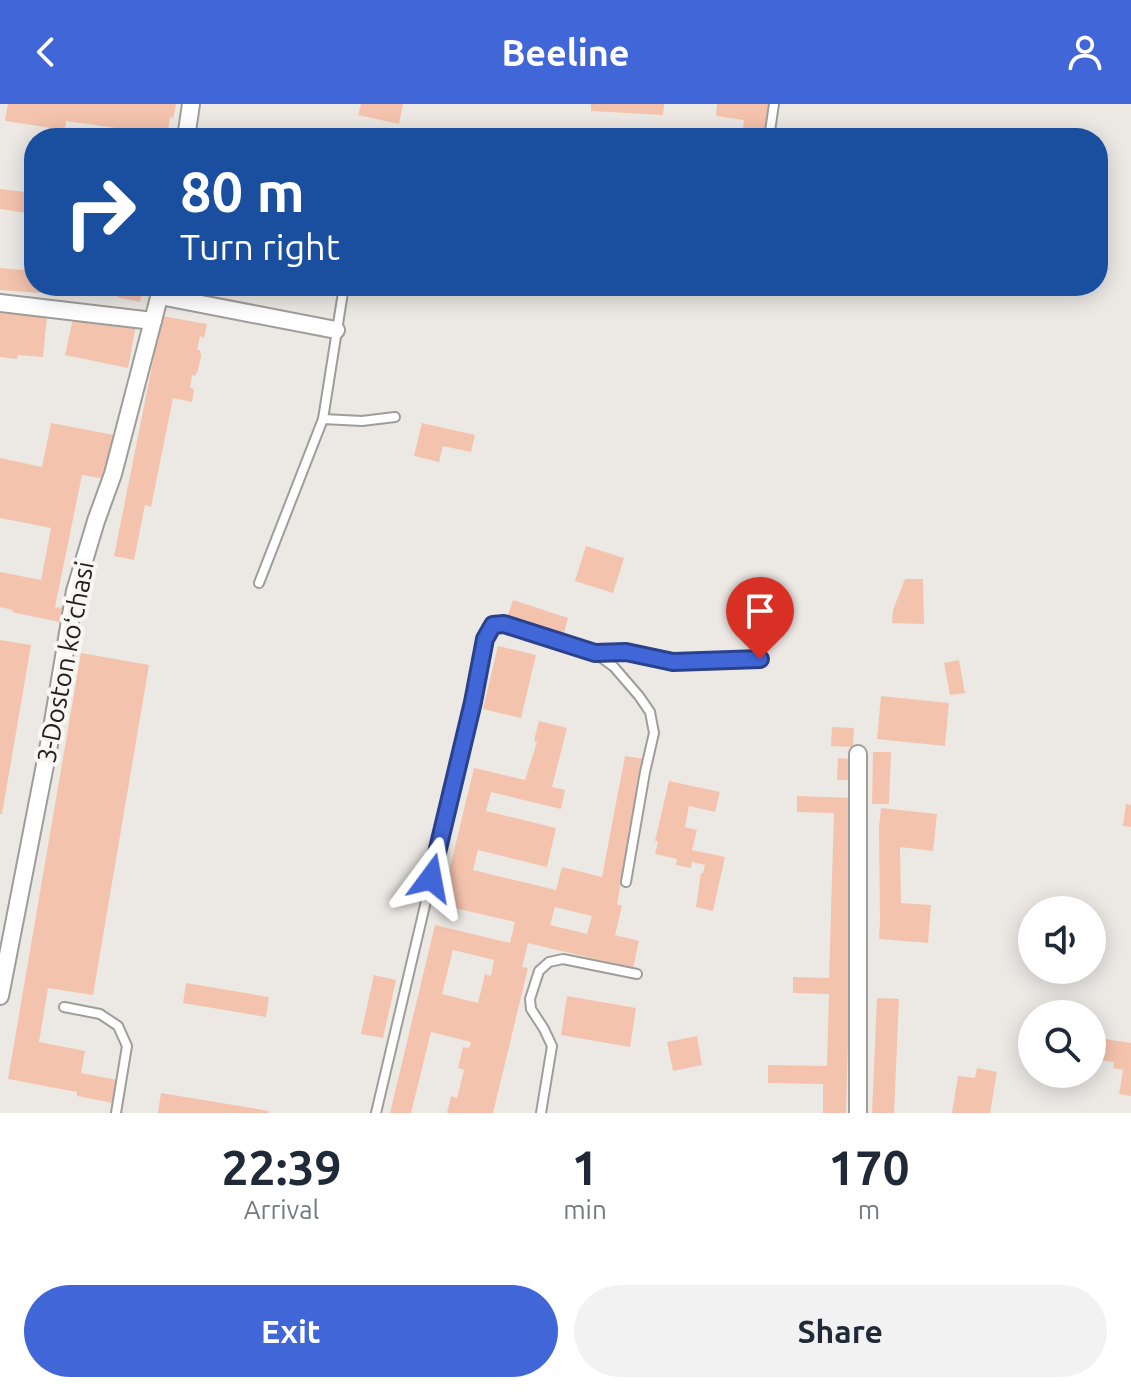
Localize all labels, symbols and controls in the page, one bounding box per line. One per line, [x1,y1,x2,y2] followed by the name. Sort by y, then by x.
[24,30,68,74] icon: back
[1063,30,1107,74] icon: person
[501,32,630,73] text: Beeline
[48,160,152,264] icon: right
[180,160,305,223] text: 80 m
[180,226,340,267] text: Turn right
[31,559,99,765] street label: 3-Doston koʻchasi
[726,577,794,659] pin
[738,589,782,633] icon: arrive
[389,836,473,920] position arrow
[1018,896,1106,1088] map controls
[1018,896,1106,984] button: sound
[1018,1000,1106,1088] button: search
[222,1140,342,1194] text: 22:39
[571,1140,598,1194] text: 1
[828,1140,909,1194] text: 170
[244,1195,319,1224] text: Arrival
[563,1195,607,1224] text: min
[858,1195,880,1224] text: m
[24,1285,558,1377] button: Exit
[574,1285,1107,1377] button: Share

